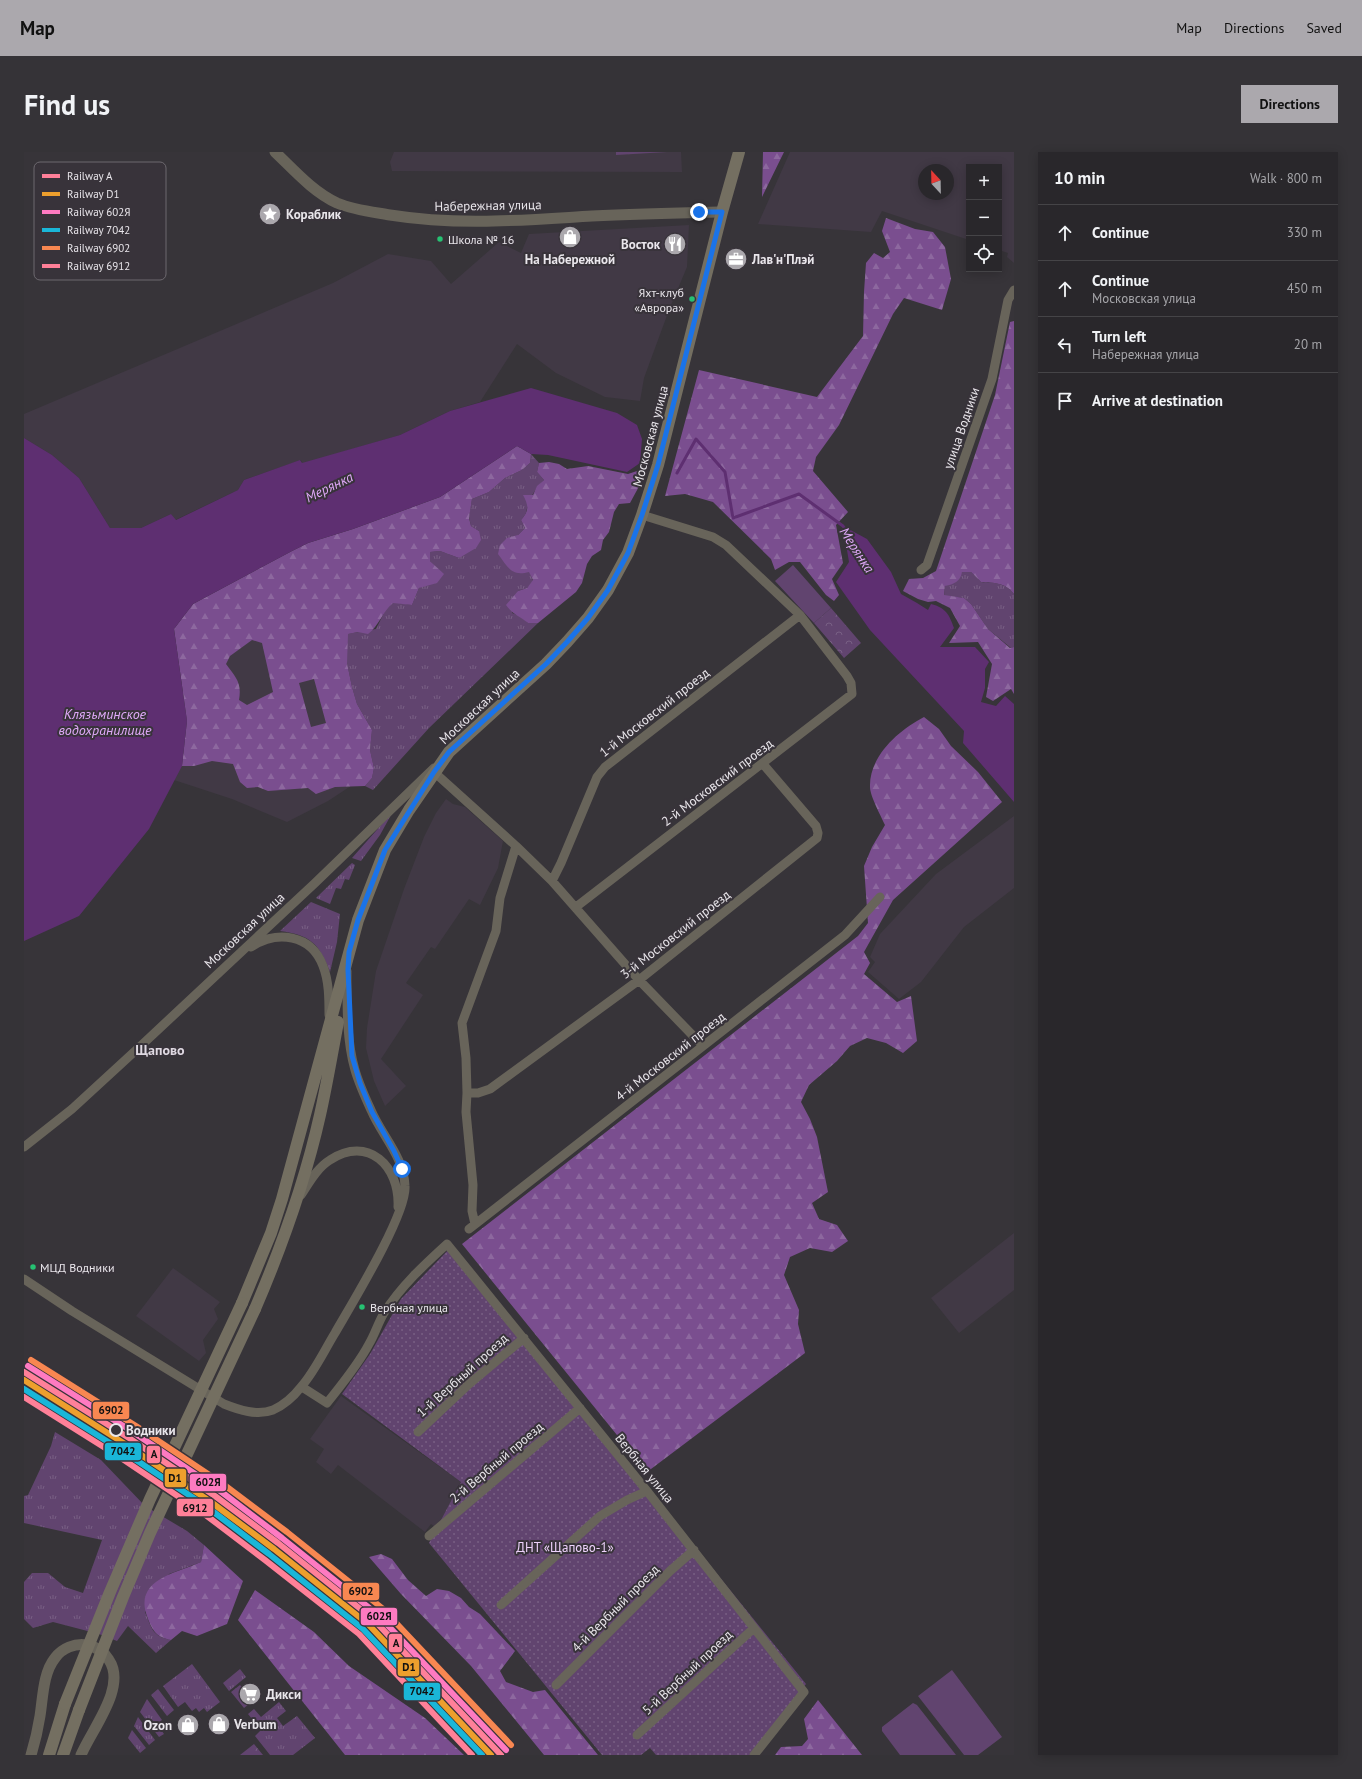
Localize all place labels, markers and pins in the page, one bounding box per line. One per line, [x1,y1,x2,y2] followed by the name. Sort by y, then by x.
[257,201,283,227] place icon: Кораблик
[286,206,342,223] place label: Кораблик
[557,224,583,250] shop icon: На Набережной
[662,231,688,257] restaurant icon: Восток
[448,232,514,247] place label: Школа № 16
[435,234,445,244] marker: Школа № 16
[621,236,661,253] place label: Восток
[723,246,749,272] office icon: Лав'н'Плэй
[525,251,615,268] place label: На Набережной
[751,251,814,268] place label: Лав'н'Плэй
[634,285,684,315] place label: Яхт-клуб «Аврора»
[687,294,697,304] marker: Яхт-клуб «Аврора»
[40,1260,114,1275] place label: МЦД Водники
[28,1262,38,1272] marker: МЦД Водники
[370,1300,448,1315] place label: Вербная улица
[357,1302,367,1312] marker: Вербная улица
[126,1422,176,1439] place label: Водники
[109,1423,123,1437] marker: Водники
[237,1681,263,1707] supermarket icon: Дикси
[266,1686,301,1703] place label: Дикси
[206,1711,232,1737] shop icon: Verbum
[175,1712,201,1738] shop icon: Ozon
[233,1716,276,1733] place label: Verbum
[144,1717,172,1734] place label: Ozon

